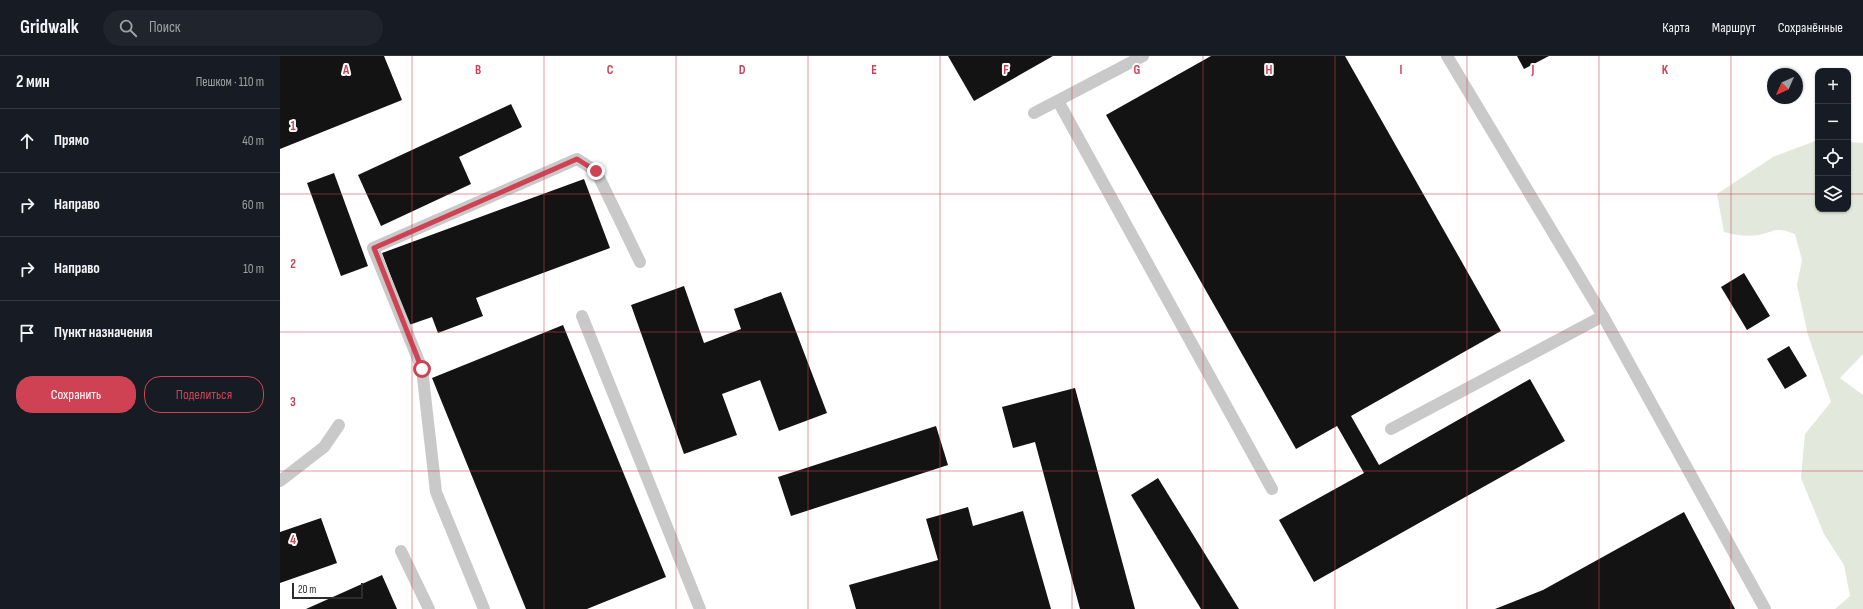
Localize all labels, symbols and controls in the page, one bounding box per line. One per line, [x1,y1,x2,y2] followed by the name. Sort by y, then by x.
[103,10,383,46] search box
[20,16,79,39] text: Gridwalk
[117,17,139,39] icon: search
[149,18,181,37] text: Поиск
[1662,19,1690,36] text: Карта
[1712,19,1756,36] text: Маршрут
[1778,19,1843,36] text: Сохранённые
[342,62,350,78] text: A
[475,62,481,78] text: B
[607,62,614,78] text: C
[739,62,746,78] text: D
[871,62,877,78] text: E
[1003,62,1009,78] text: F
[1134,62,1141,78] text: G
[1266,62,1273,78] text: H
[1400,62,1403,78] text: I
[1531,62,1535,78] text: J
[1662,62,1669,78] text: K
[1767,68,1803,104] north arrow
[1815,68,1851,212] map controls
[1815,68,1851,104] button: +
[16,72,50,92] text: 2 мин
[196,74,264,90] text: Пешком · 110 m
[1815,104,1851,140] button: −
[290,118,296,134] text: 1
[16,130,38,152] icon: ahead
[54,131,89,150] text: Прямо
[242,133,264,149] text: 40 m
[1815,140,1851,176] button: locate
[587,162,605,180] route end
[1815,176,1851,212] button: layers
[16,194,38,216] icon: right
[54,195,100,214] text: Направо
[242,197,264,213] text: 60 m
[290,256,296,272] text: 2
[16,258,38,280] icon: right
[54,259,100,278] text: Направо
[243,261,264,277] text: 10 m
[16,322,38,344] icon: arrive
[54,323,152,342] text: Пункт назначения
[413,360,431,378] route start
[16,376,136,413] button: Сохранить
[144,376,264,413] button: Поделиться
[290,394,296,410] text: 3
[290,532,296,548] text: 4
[292,581,363,600] scale bar
[298,583,316,596] text: 20 m

